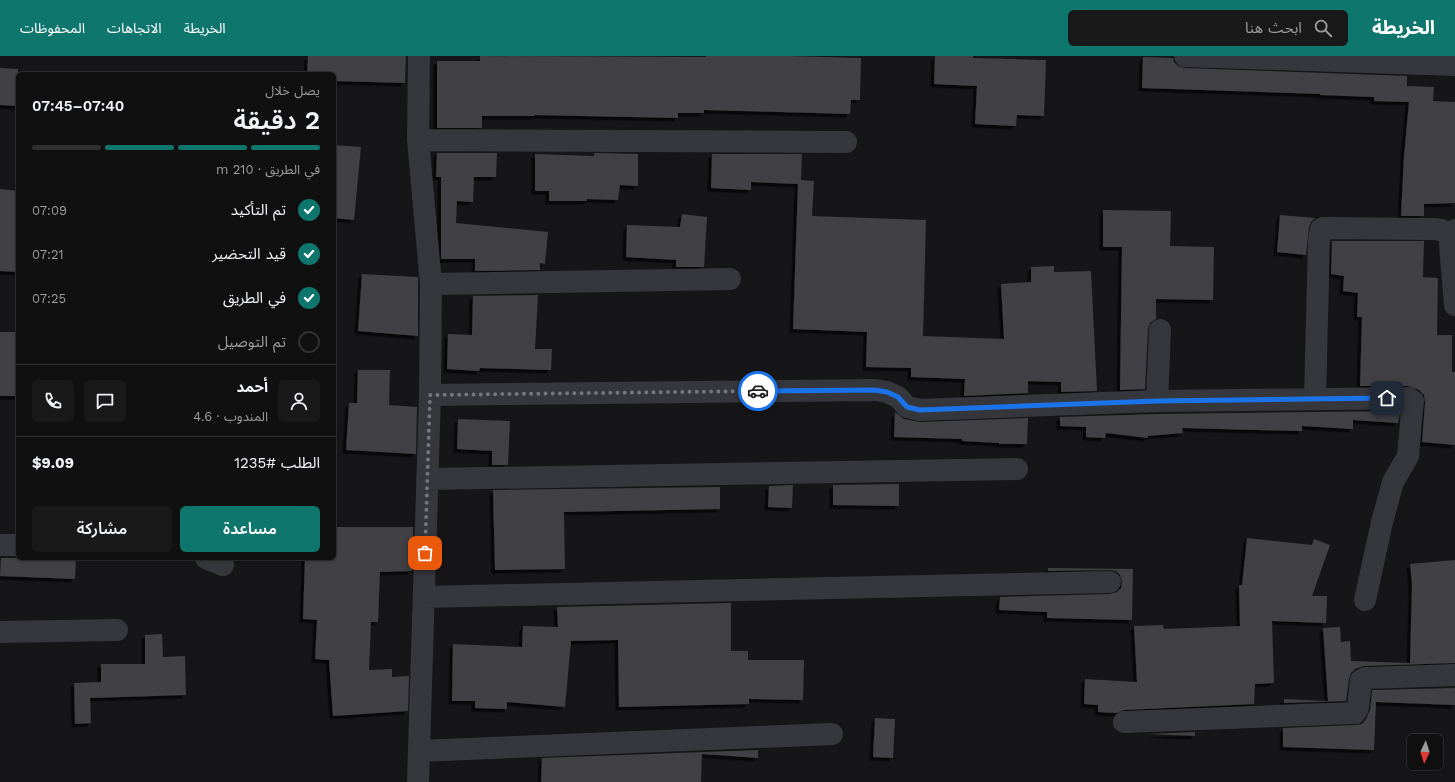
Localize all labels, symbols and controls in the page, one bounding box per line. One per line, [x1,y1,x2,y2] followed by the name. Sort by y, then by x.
[1068,10,1348,46] search box
[1372,16,1435,39] text: الخريطة
[1312,17,1334,39] icon: search
[1245,19,1302,37] text: ابحث هنا
[20,20,85,36] text: المحفوظات
[107,20,162,36] text: الاتجاهات
[184,20,226,36] text: الخريطة
[265,83,320,98] text: يصل خلال
[32,97,124,115] text: 07:40–07:45
[234,105,320,135] text: 2 دقيقة
[216,162,320,177] text: في الطريق · 210 m
[298,199,320,221] icon: check
[231,201,286,219] text: تم التأكيد
[32,203,67,218] text: 07:09
[298,243,320,265] icon: check
[212,245,286,263] text: قيد التحضير
[32,247,64,262] text: 07:21
[298,287,320,309] icon: check
[223,289,286,307] text: في الطريق
[32,291,66,306] text: 07:25
[218,333,286,351] text: تم التوصيل
[738,371,778,411] courier
[237,378,268,396] text: أحمد
[32,380,74,422] button: phone
[84,380,126,422] button: chat
[278,380,320,422] button: person
[747,380,769,402] icon: car
[1370,381,1404,415] pin
[1376,387,1398,409] icon: home
[193,409,268,424] text: المندوب · 4.6
[32,454,74,472] text: $9.09
[234,454,320,472] text: الطلب #1235
[32,506,172,552] button: مشاركة
[180,506,320,552] button: مساعدة
[408,536,442,570] pin
[414,542,436,564] icon: bag
[1407,734,1443,770] north arrow
[1407,734,1443,770] map controls

